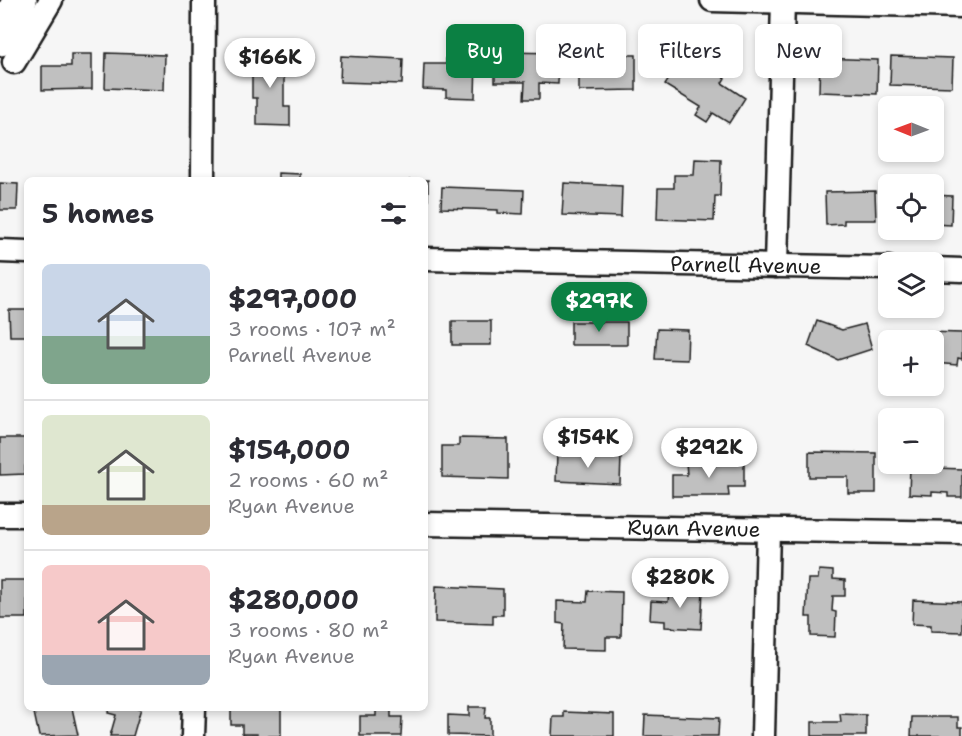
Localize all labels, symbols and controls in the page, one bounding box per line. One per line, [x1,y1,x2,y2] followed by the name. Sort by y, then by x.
[446,24,524,78] chip: Buy
[536,24,626,78] chip: Rent
[638,24,743,78] chip: Filters
[755,24,842,78] chip: New
[228,38,312,89] pin: $166K
[238,44,302,70] text: $166K
[878,96,944,162] north arrow
[878,96,944,474] map controls
[878,174,944,240] button: locate
[42,196,154,231] text: 5 homes
[377,197,410,230] icon: filters
[670,250,822,281] street label: Parnell Avenue
[878,252,944,318] button: layers
[228,281,357,316] text: $297,000
[557,282,641,333] pin: $297K
[90,288,162,360] icon: home
[565,288,633,314] text: $297K
[228,316,396,342] text: 3 rooms · 107 m²
[878,330,944,396] button: +
[228,342,372,368] text: Parnell Avenue
[878,408,944,474] button: −
[546,418,630,469] pin: $154K
[557,424,619,450] text: $154K
[667,428,751,479] pin: $292K
[228,432,351,467] text: $154,000
[675,434,743,460] text: $292K
[90,439,162,511] icon: home
[228,467,388,493] text: 2 rooms · 60 m²
[228,493,355,519] text: Ryan Avenue
[627,513,761,544] street label: Ryan Avenue
[638,558,722,609] pin: $280K
[646,564,714,590] text: $280K
[228,582,359,617] text: $280,000
[90,589,162,661] icon: home
[228,617,389,643] text: 3 rooms · 80 m²
[228,643,355,669] text: Ryan Avenue

